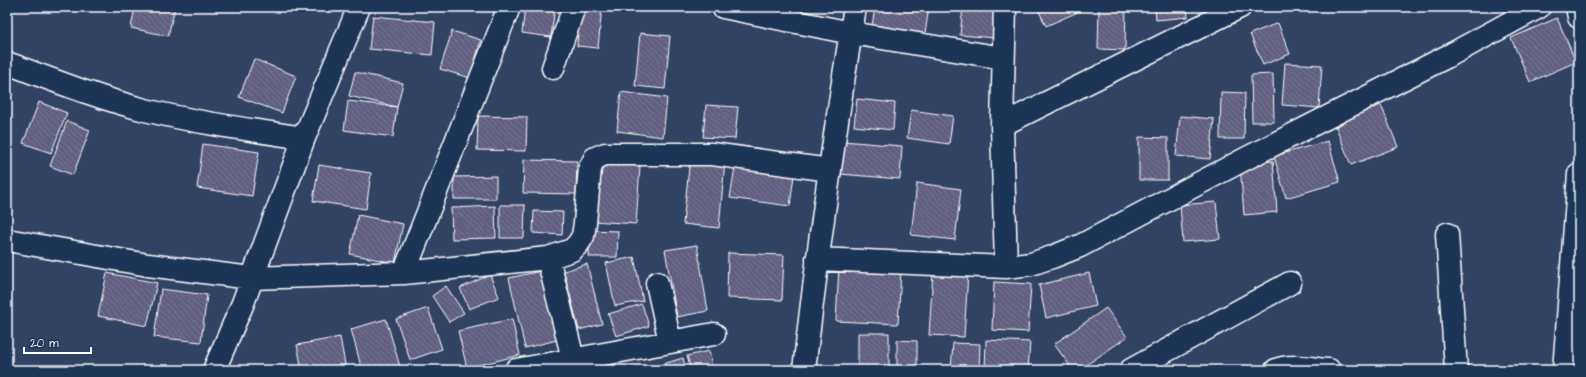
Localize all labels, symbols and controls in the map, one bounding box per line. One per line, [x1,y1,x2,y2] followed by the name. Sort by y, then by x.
[24,329,91,355] scale bar
[30,335,59,352] text: 20 m

